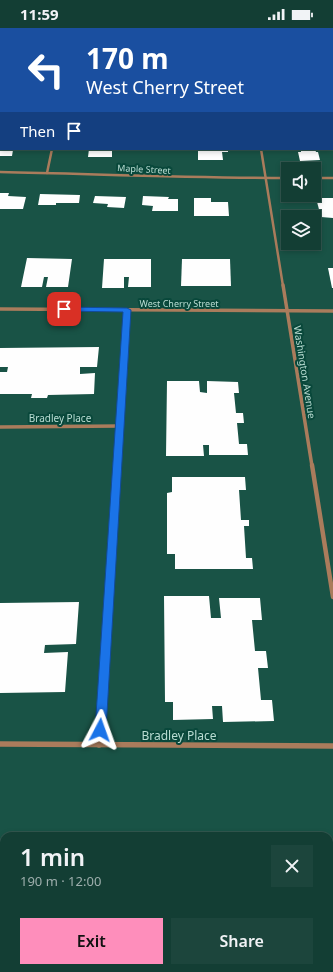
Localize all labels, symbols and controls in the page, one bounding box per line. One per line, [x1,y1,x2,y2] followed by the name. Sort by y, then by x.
[20,4,59,24] text: 11:59
[86,39,169,77] text: 170 m
[20,44,72,96] icon: left
[86,75,244,99] text: West Cherry Street
[63,120,85,142] icon: arrive
[20,121,55,141] text: Then
[117,161,172,177] street label: Maple Street
[281,162,321,250] map controls
[281,162,321,202] button: sound
[281,210,321,250] button: layers
[47,292,81,326] pin
[140,297,219,310] street label: West Cherry Street
[53,298,75,320] icon: arrive
[291,324,319,420] street label: Washington Avenue
[29,411,92,425] street label: Bradley Place
[79,709,121,751] position arrow
[141,727,217,744] street label: Bradley Place
[20,840,85,873] text: 1 min
[271,845,313,887] button: close
[20,872,101,890] text: 190 m · 12:00
[20,918,163,964] button: Exit
[171,918,313,964] button: Share

